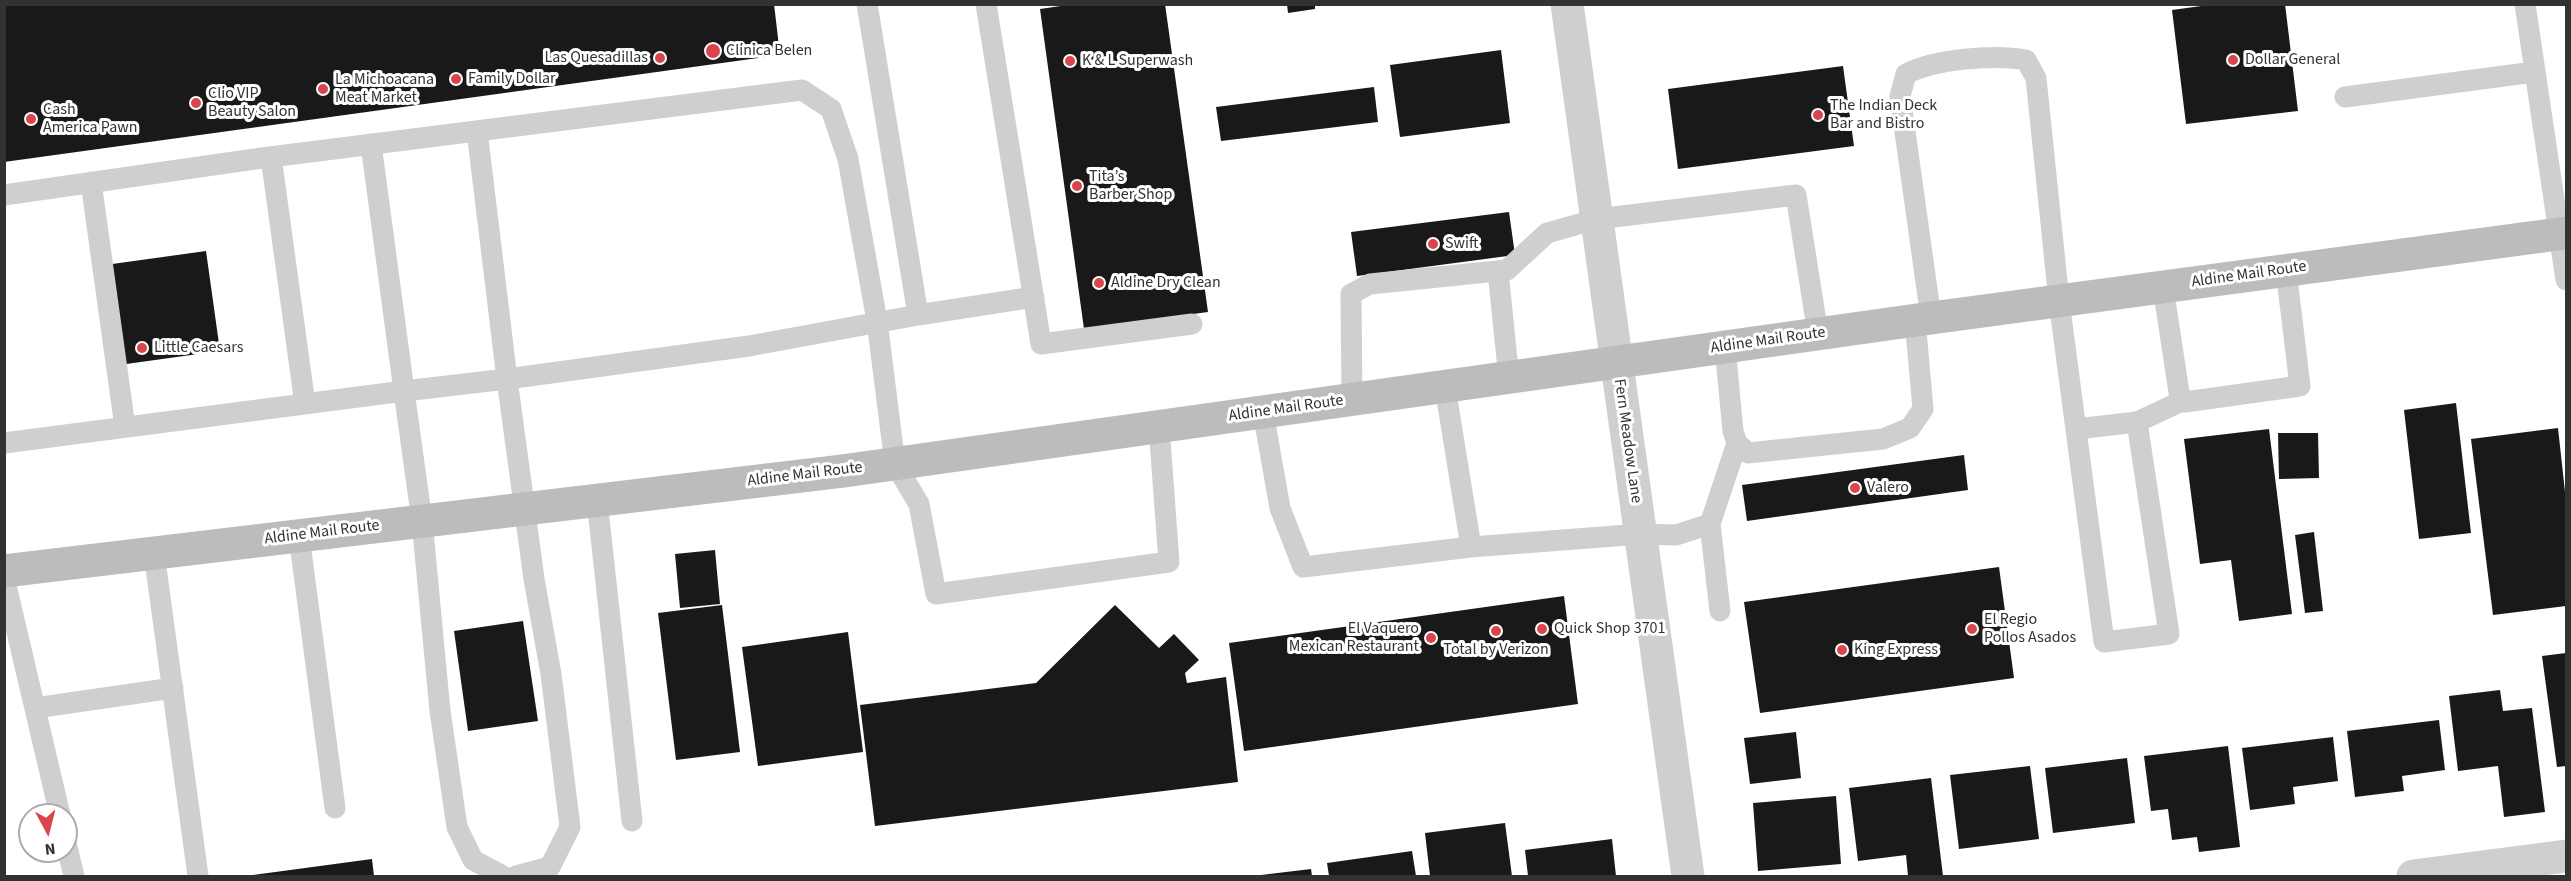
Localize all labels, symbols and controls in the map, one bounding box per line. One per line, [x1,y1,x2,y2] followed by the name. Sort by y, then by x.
[726,41,812,61] place label: Clinica Belen
[704,42,722,60] marker: Clinica Belen
[544,48,648,68] place label: Las Quesadillas
[2245,50,2340,70] place label: Dollar General
[653,51,667,65] marker: Las Quesadillas
[1082,51,1193,71] place label: K & L Superwash
[2226,53,2240,67] marker: Dollar General
[1063,54,1077,68] marker: K & L Superwash
[468,69,556,89] place label: Family Dollar
[335,70,434,108] place label: La Michoacana Meat Market
[449,72,463,86] marker: Family Dollar
[316,82,330,96] marker: La Michoacana Meat Market
[208,84,296,122] place label: Clio VIP Beauty Salon
[189,96,203,110] marker: Clio VIP Beauty Salon
[1830,96,1937,134] place label: The Indian Deck Bar and Bistro
[43,100,137,138] place label: Cash America Pawn
[1811,108,1825,122] marker: The Indian Deck Bar and Bistro
[24,112,38,126] marker: Cash America Pawn
[1089,167,1172,205] place label: Tita’s Barber Shop
[1070,179,1084,193] marker: Tita’s Barber Shop
[1445,234,1478,254] place label: Swift
[1426,237,1440,251] marker: Swift
[2190,257,2308,293] street label: Aldine Mail Route
[1111,273,1221,293] place label: Aldine Dry Clean
[1092,276,1106,290] marker: Aldine Dry Clean
[1709,323,1827,359] street label: Aldine Mail Route
[154,338,244,358] place label: Little Caesars
[135,341,149,355] marker: Little Caesars
[1609,378,1645,504] street label: Fern Meadow Lane
[1227,391,1345,427] street label: Aldine Mail Route
[746,458,864,492] street label: Aldine Mail Route
[1867,478,1909,498] place label: Valero
[1848,481,1862,495] marker: Valero
[263,516,381,550] street label: Aldine Mail Route
[1984,610,2076,648] place label: El Regio Pollos Asados
[1289,619,1419,657] place label: El Vaquero Mexican Restaurant
[1554,619,1665,639] place label: Quick Shop 3701
[1535,622,1549,636] marker: Quick Shop 3701
[1965,622,1979,636] marker: El Regio Pollos Asados
[1489,624,1503,638] marker: Total by Verizon
[1424,631,1438,645] marker: El Vaquero Mexican Restaurant
[1443,640,1549,660] place label: Total by Verizon
[1854,640,1938,660] place label: King Express
[1835,643,1849,657] marker: King Express
[18,803,78,863] north arrow
[43,837,57,860] text: N

